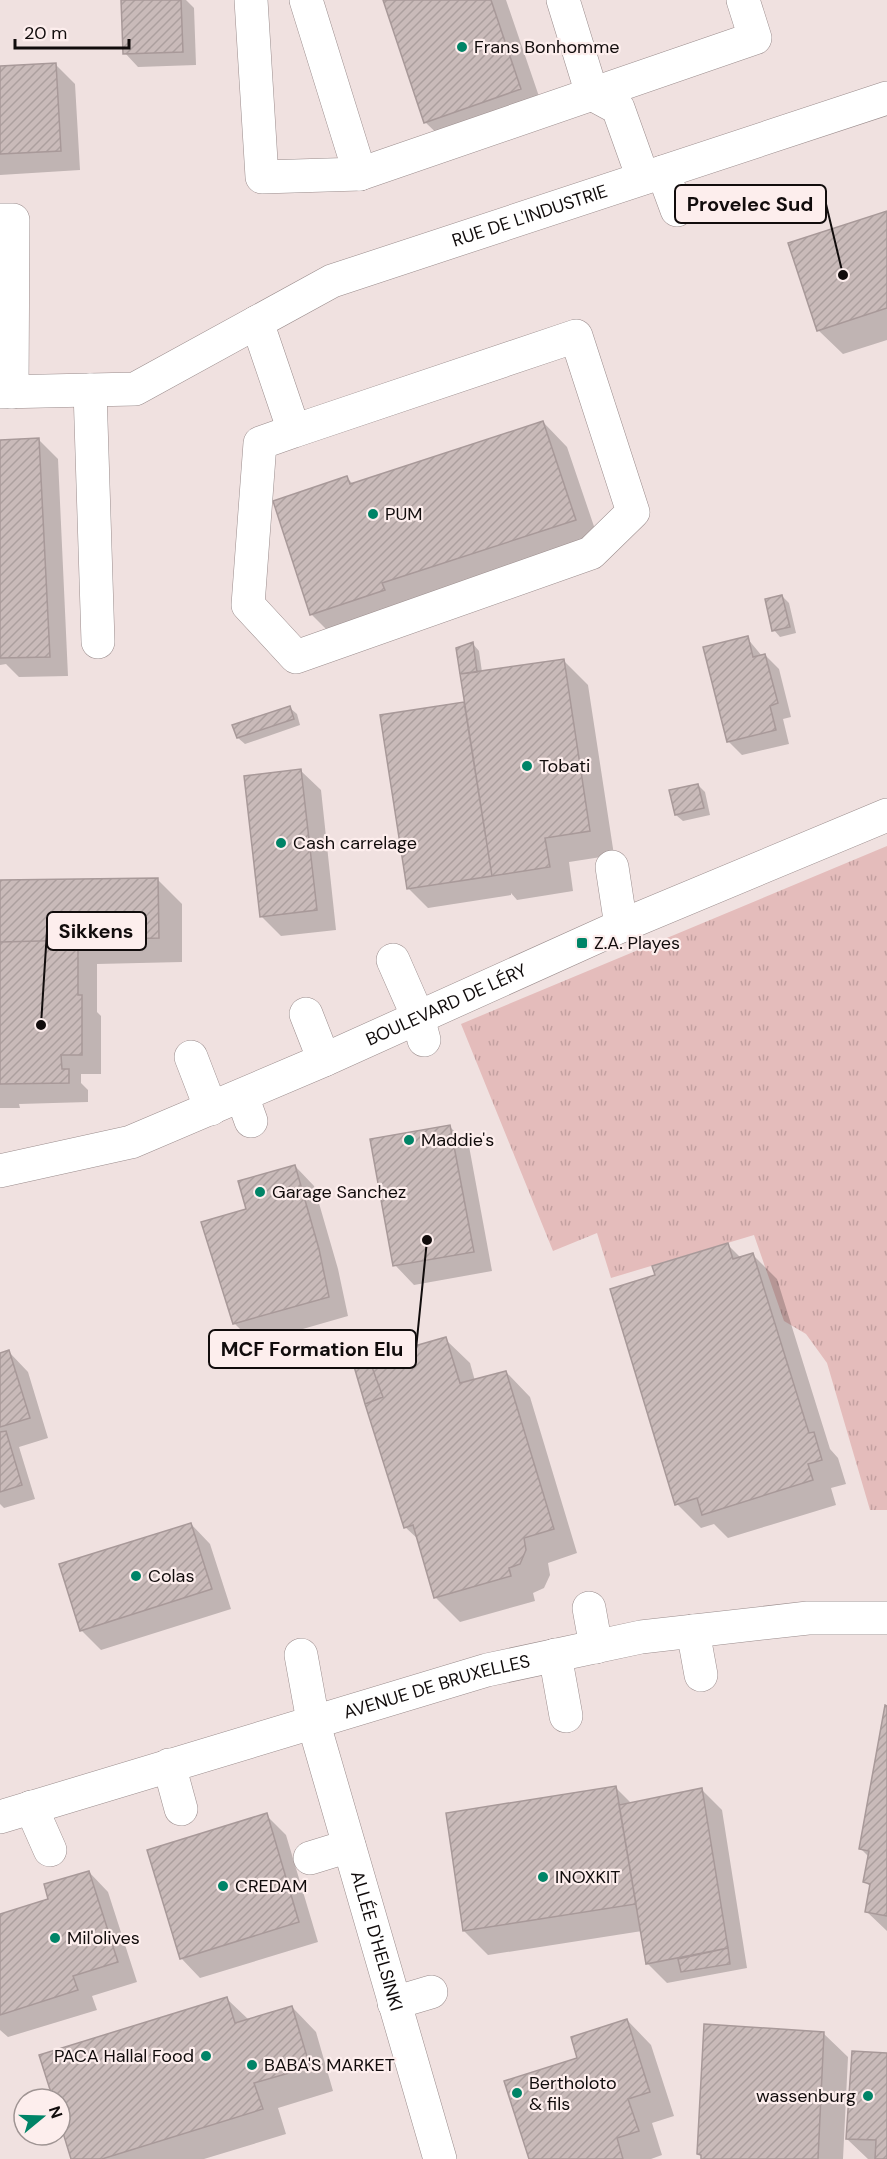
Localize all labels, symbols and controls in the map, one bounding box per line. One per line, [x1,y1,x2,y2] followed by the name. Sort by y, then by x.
[15,12,129,50] scale bar
[24,21,67,45] text: 20 m
[474,35,619,59] place label: Frans Bonhomme
[455,40,469,54] marker: Frans Bonhomme
[449,179,611,253] street label: RUE DE L'INDUSTRIE
[675,185,826,223] callout: Provelec Sud
[687,191,813,217] text: Provelec Sud
[385,502,422,526] place label: PUM
[366,507,380,521] marker: PUM
[539,754,590,778] place label: Tobati
[520,759,534,773] marker: Tobati
[293,831,417,855] place label: Cash carrelage
[274,836,288,850] marker: Cash carrelage
[47,912,146,950] callout: Sikkens
[59,918,133,944] text: Sikkens
[594,931,680,955] place label: Z.A. Playes
[575,936,589,950] marker: Z.A. Playes
[362,958,531,1052] street label: BOULEVARD DE LÉRY
[421,1128,494,1152] place label: Maddie's
[402,1133,416,1147] marker: Maddie's
[272,1180,406,1204] place label: Garage Sanchez
[253,1185,267,1199] marker: Garage Sanchez
[209,1330,416,1368] callout: MCF Formation Elu
[221,1336,403,1362] text: MCF Formation Elu
[148,1564,194,1588] place label: Colas
[129,1569,143,1583] marker: Colas
[341,1649,532,1725] street label: AVENUE DE BRUXELLES
[555,1865,620,1889] place label: INOXKIT
[345,1868,408,2014] street label: ALLÉE D'HELSINKI
[536,1870,550,1884] marker: INOXKIT
[235,1874,307,1898] place label: CREDAM
[216,1879,230,1893] marker: CREDAM
[67,1926,140,1950] place label: Mil'olives
[48,1931,62,1945] marker: Mil'olives
[54,2044,194,2068] place label: PACA Hallal Food
[199,2049,213,2063] marker: PACA Hallal Food
[264,2053,395,2077] place label: BABA'S MARKET
[245,2058,259,2072] marker: BABA'S MARKET
[529,2071,617,2116] place label: Bertholoto & fils
[756,2084,856,2108] place label: wassenburg
[510,2086,524,2100] marker: Bertholoto & fils
[12,2087,72,2147] north arrow
[861,2089,875,2103] marker: wassenburg
[44,2103,68,2121] text: N

